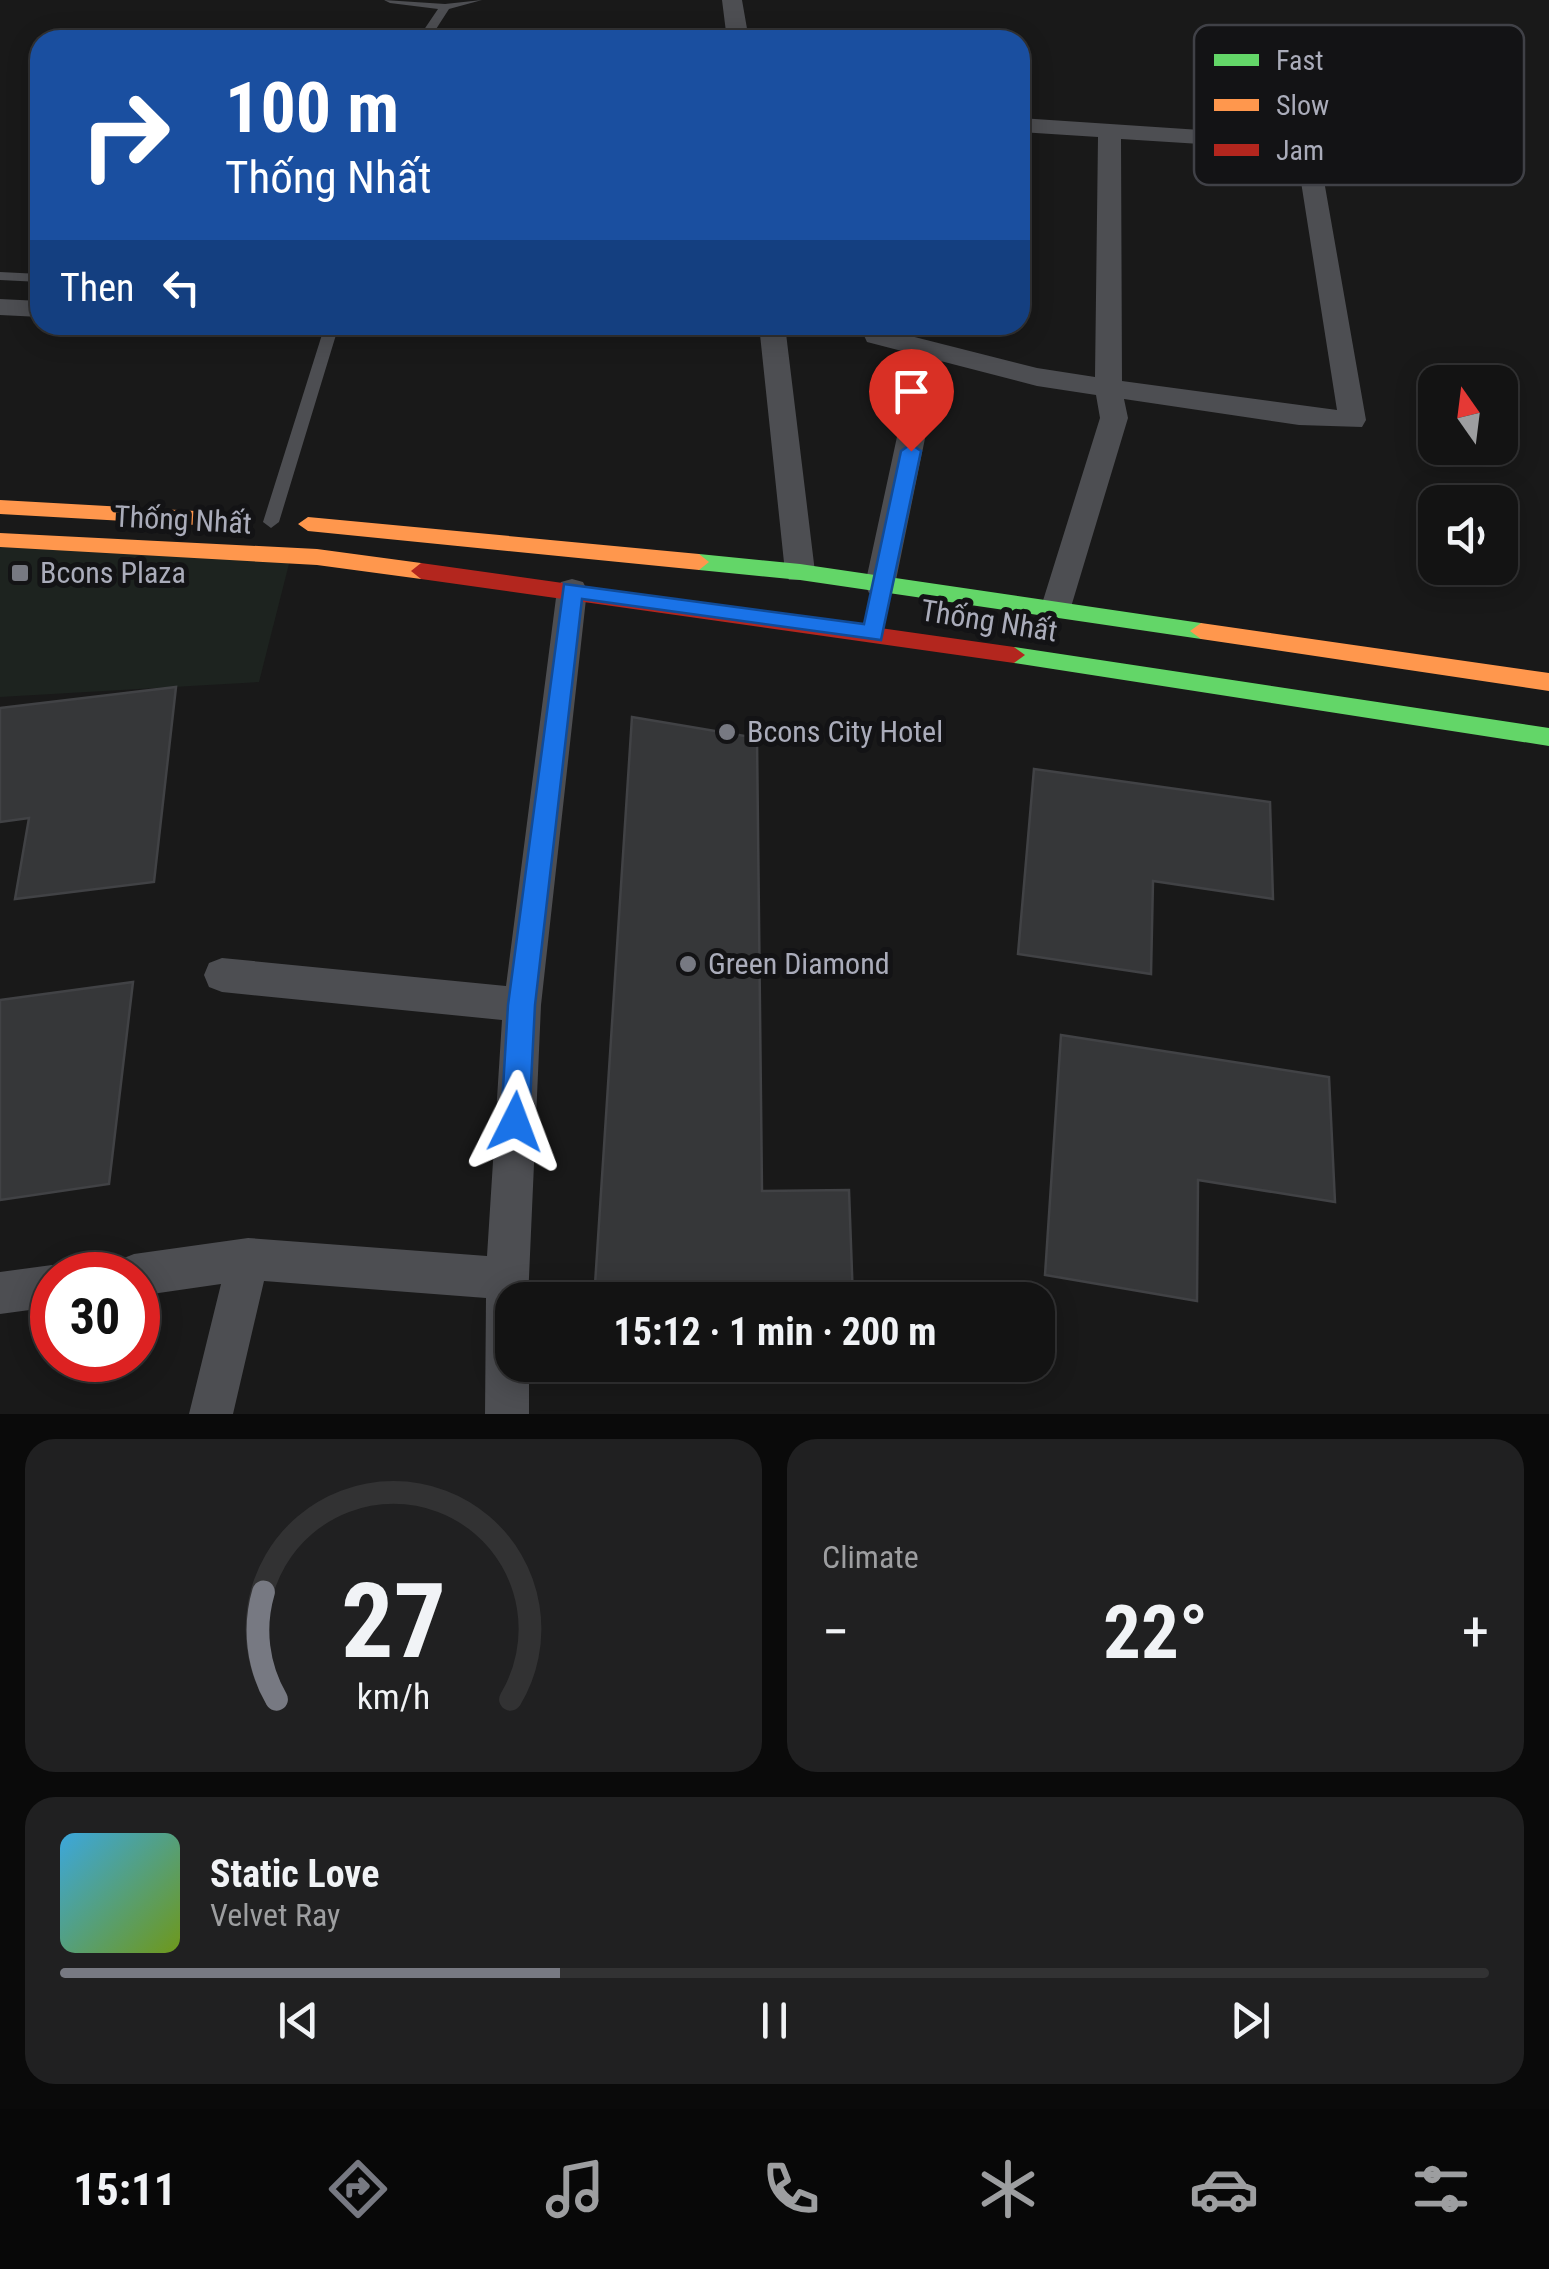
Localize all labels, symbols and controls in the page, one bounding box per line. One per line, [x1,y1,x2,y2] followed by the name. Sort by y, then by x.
[1194,25,1524,185] legend
[1276,44,1323,77] text: Fast
[225,67,399,149] text: 100 m
[60,70,190,200] icon: right
[1276,89,1329,122] text: Slow
[1276,134,1324,167] text: Jam
[225,151,432,204] text: Thống Nhất
[154,260,209,315] icon: left
[60,266,134,310] text: Then
[869,349,954,452] pin
[884,364,939,419] icon: arrive
[1418,365,1518,465] north arrow
[1418,365,1518,585] map controls
[1418,485,1518,585] button: sound
[113,498,253,541] street label: Thống Nhất
[40,555,186,590] place label: Bcons Plaza
[9,562,31,584] marker: Bcons Plaza
[918,592,1060,649] street label: Thống Nhất
[747,714,943,749] place label: Bcons City Hotel
[716,721,738,743] marker: Bcons City Hotel
[708,946,890,981] place label: Green Diamond
[677,953,699,975] marker: Green Diamond
[463,1070,567,1174] position arrow
[30,1252,160,1382] speed limit sign: 30
[614,1310,936,1354] text: 15:12 · 1 min · 200 m
[822,1538,919,1576] text: Climate
[341,1561,446,1682] text: 27
[1103,1588,1208,1676] text: 22°
[822,1600,850,1664] text: −
[1462,1600,1489,1664] text: +
[357,1676,430,1718] text: km/h
[210,1852,379,1896] text: Static Love
[210,1896,340,1934] text: Velvet Ray
[271,1993,326,2048] icon: previous
[747,1993,802,2048] icon: pause
[1223,1993,1278,2048] icon: next
[323,2154,393,2224] icon: directions
[540,2154,610,2224] icon: music
[756,2154,826,2224] icon: phone
[973,2154,1043,2224] icon: climate
[1189,2154,1259,2224] icon: car
[1406,2154,1476,2224] icon: filters
[73,2163,177,2216] text: 15:11

